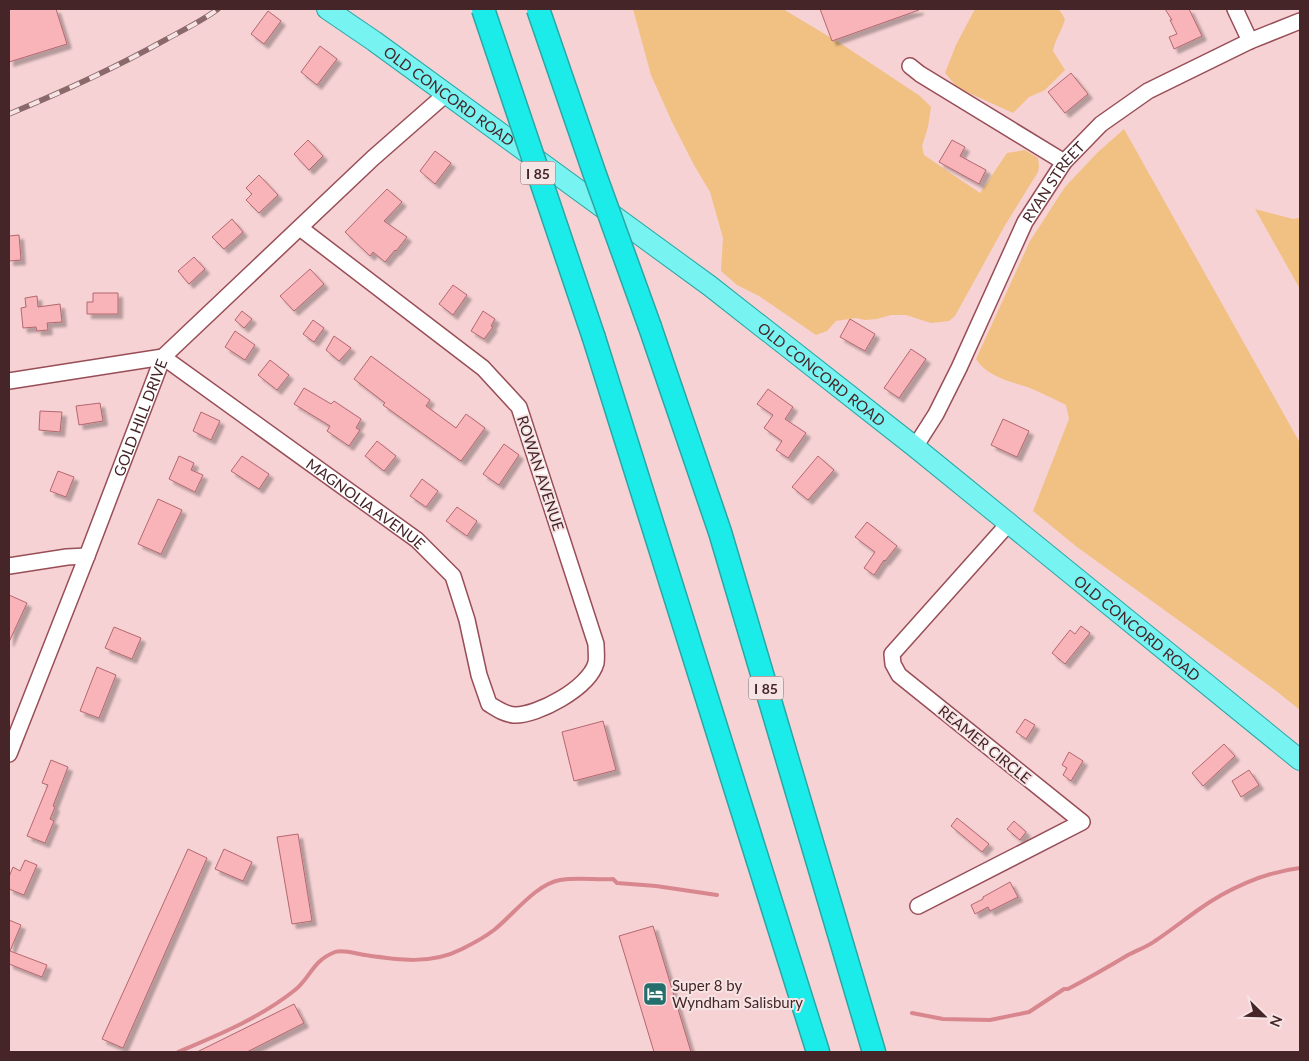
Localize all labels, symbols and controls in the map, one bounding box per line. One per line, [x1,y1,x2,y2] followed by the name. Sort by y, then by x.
[380,42,518,150] street label: OLD CONCORD ROAD
[1018,137,1088,226] street label: RYAN STREET
[520,162,556,184] road number: I 85
[754,318,889,430] street label: OLD CONCORD ROAD
[109,356,170,479] street label: GOLD HILL DRIVE
[514,413,568,533] street label: ROWAN AVENUE
[303,454,429,552] street label: MAGNOLIA AVENUE
[1071,571,1204,684] street label: OLD CONCORD ROAD
[748,676,784,700] road number: I 85
[935,701,1035,787] street label: REAMER CIRCLE
[672,976,803,1011] place label: Super 8 by Wyndham Salisbury
[642,981,668,1007] hotel icon: Super 8 by Wyndham Salisbury
[1239,991,1289,1041] north arrow
[1266,1013,1286,1030] text: N

